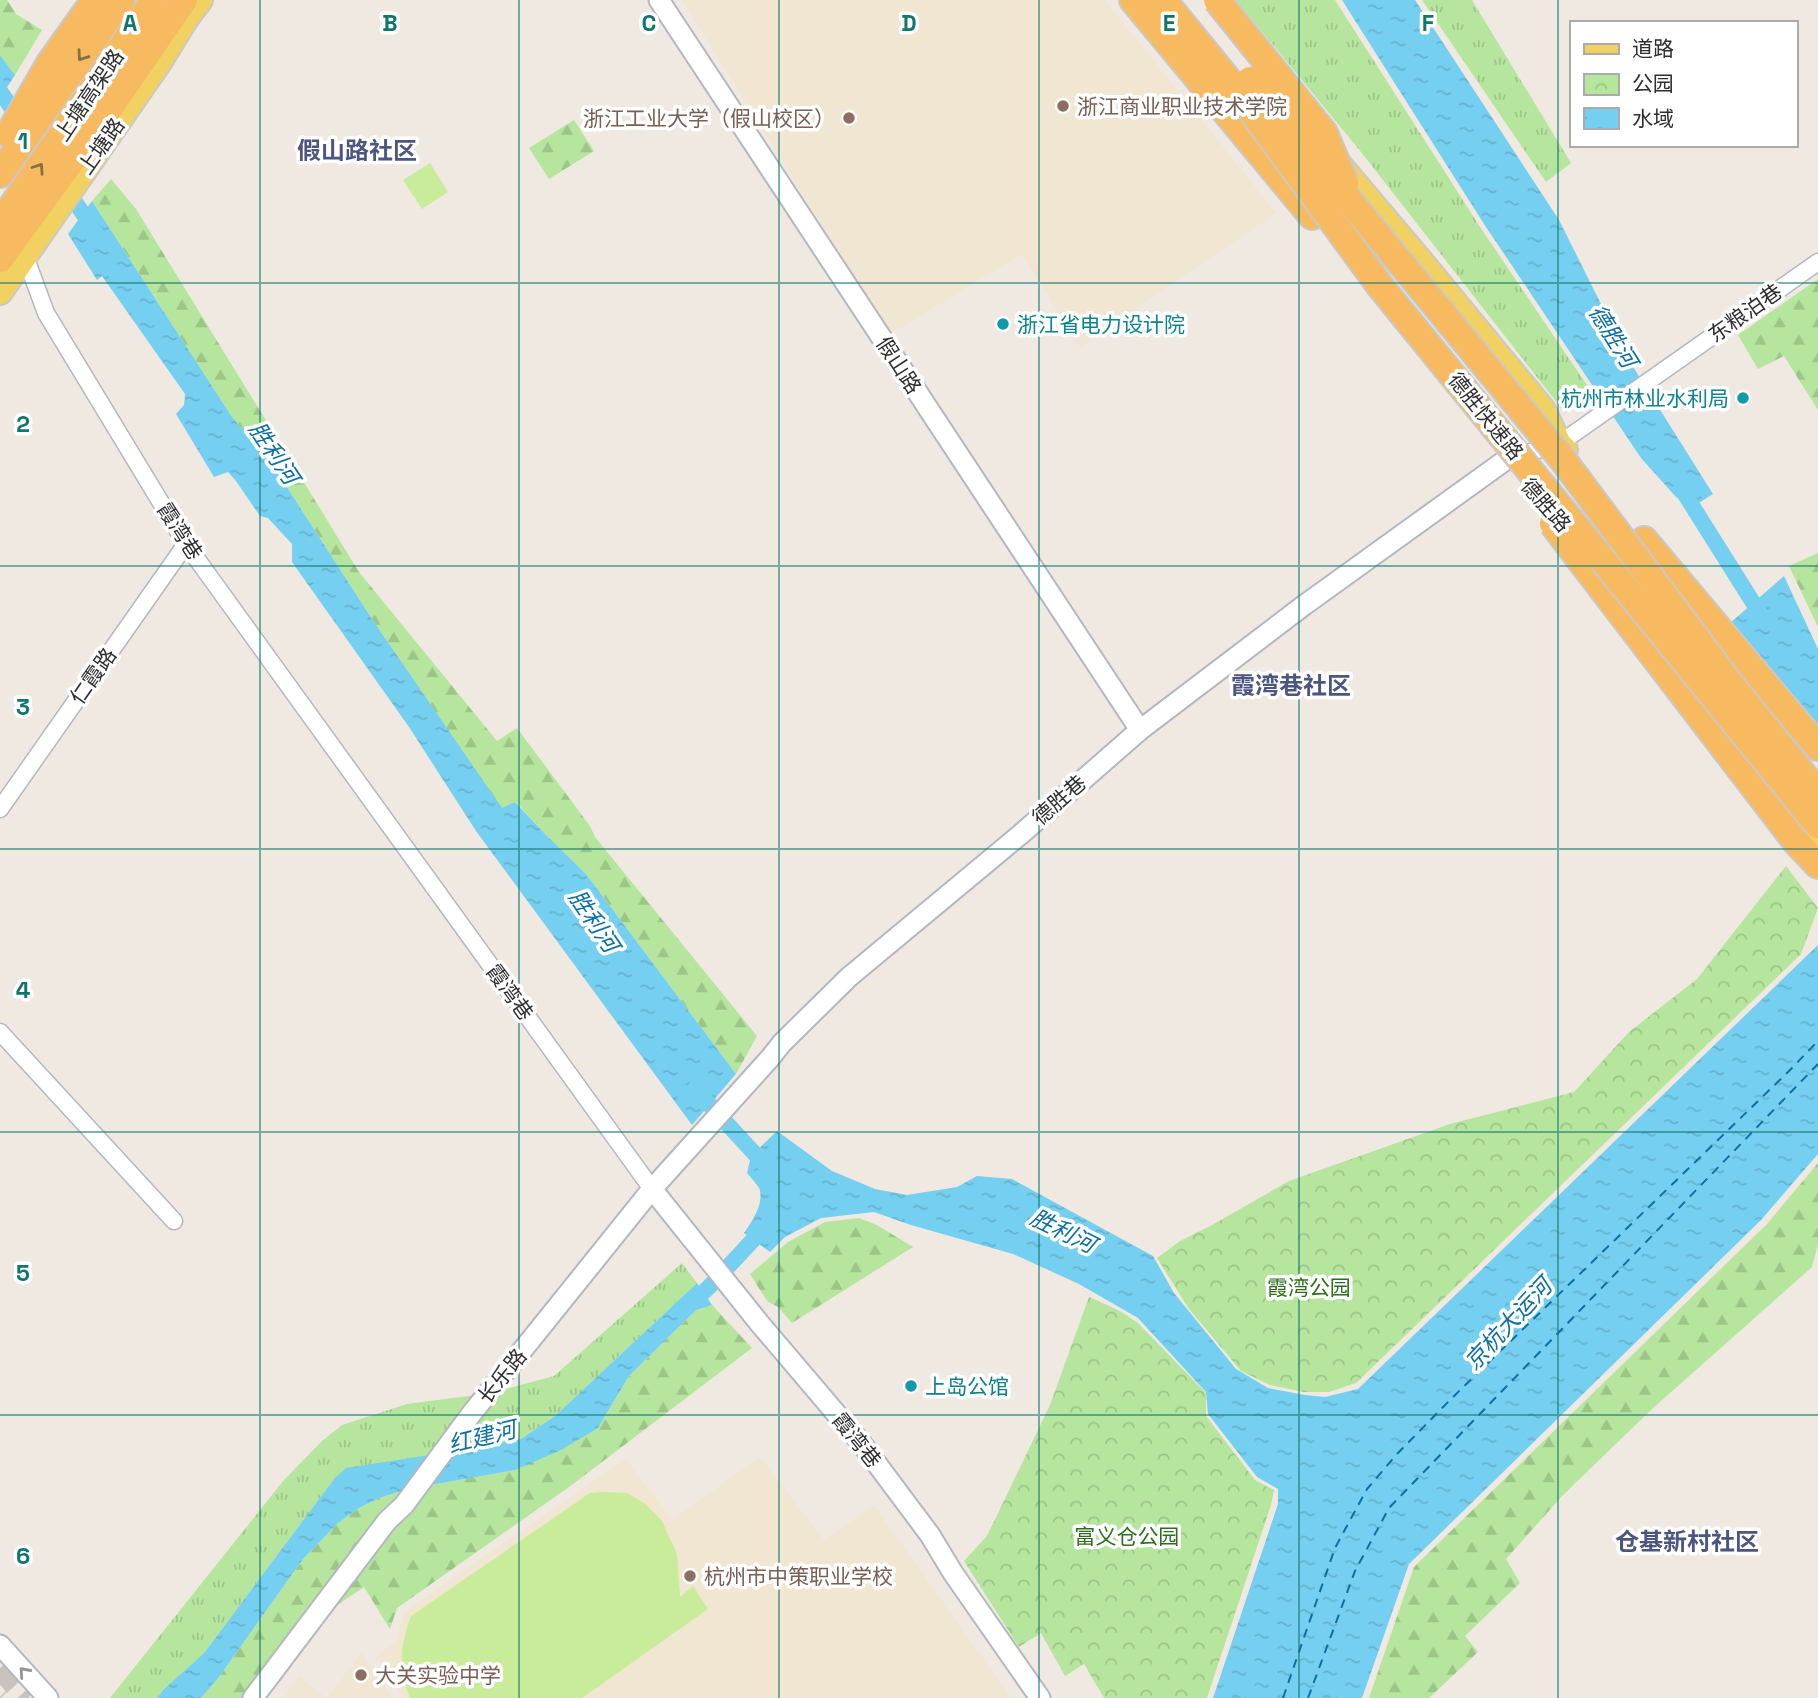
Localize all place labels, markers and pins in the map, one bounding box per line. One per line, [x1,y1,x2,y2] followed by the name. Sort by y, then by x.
[1077,93,1287,120] place label: 浙江商业职业技术学院
[1055,98,1071,114] marker: 浙江商业职业技术学院
[583,105,835,132] place label: 浙江工业大学（假山校区）
[841,110,857,126] marker: 浙江工业大学（假山校区）
[1017,311,1185,338] place label: 浙江省电力设计院
[995,316,1011,332] marker: 浙江省电力设计院
[1561,385,1729,412] place label: 杭州市林业水利局
[1735,390,1751,406] marker: 杭州市林业水利局
[925,1373,1009,1400] place label: 上岛公馆
[903,1378,919,1394] marker: 上岛公馆
[704,1563,893,1590] place label: 杭州市中策职业学校
[682,1568,698,1584] marker: 杭州市中策职业学校
[375,1662,501,1689] place label: 大关实验中学
[353,1667,369,1683] marker: 大关实验中学

